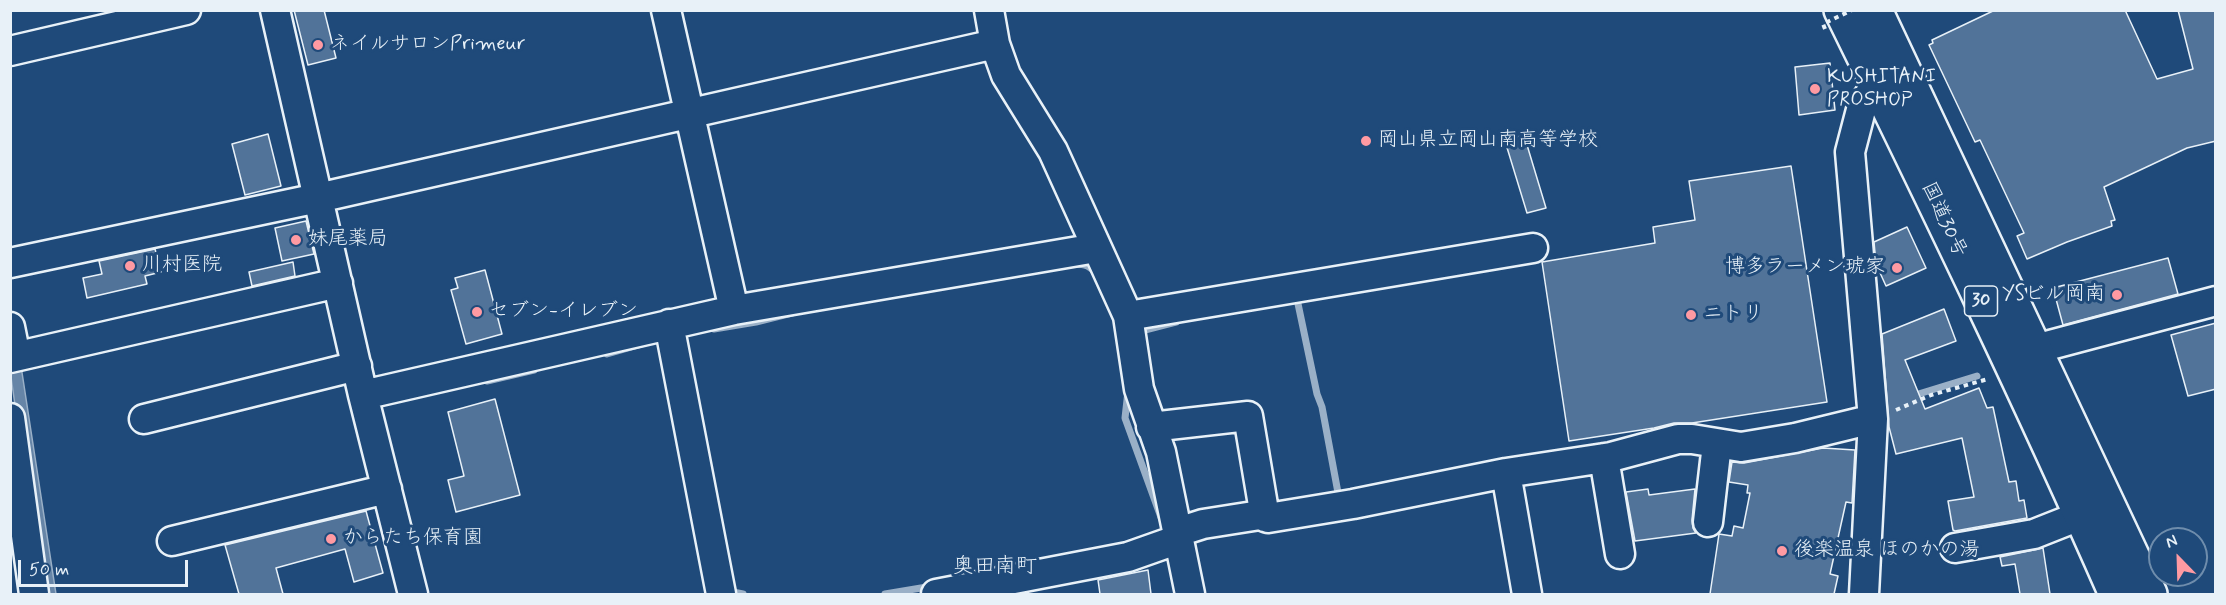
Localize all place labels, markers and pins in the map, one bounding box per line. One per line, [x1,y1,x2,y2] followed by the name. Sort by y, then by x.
[330,33,525,57] place label: ネイルサロンPrimeur
[311,38,325,52] marker: ネイルサロンPrimeur
[1827,66,1936,113] place label: KUSHITANI PROSHOP
[1808,82,1822,96] marker: KUSHITANI PROSHOP
[1378,129,1598,153] place label: 岡山県立岡山南高等学校
[1359,134,1373,148] marker: 岡山県立岡山南高等学校
[308,228,388,252] place label: 妹尾薬局
[289,233,303,247] marker: 妹尾薬局
[142,254,222,278] place label: 川村医院
[1725,256,1885,280] place label: 博多ラーメン琥家
[123,259,137,273] marker: 川村医院
[1890,261,1904,275] marker: 博多ラーメン琥家
[2002,283,2105,307] place label: YSビル岡南
[2110,288,2124,302] marker: YSビル岡南
[489,300,638,324] place label: セブン-イレブン
[1703,303,1763,327] place label: ニトリ
[470,305,484,319] marker: セブン-イレブン
[1684,308,1698,322] marker: ニトリ
[343,527,483,551] place label: からたち保育園
[324,532,338,546] marker: からたち保育園
[1794,539,1979,563] place label: 後楽温泉 ほのかの湯
[1775,544,1789,558] marker: 後楽温泉 ほのかの湯

